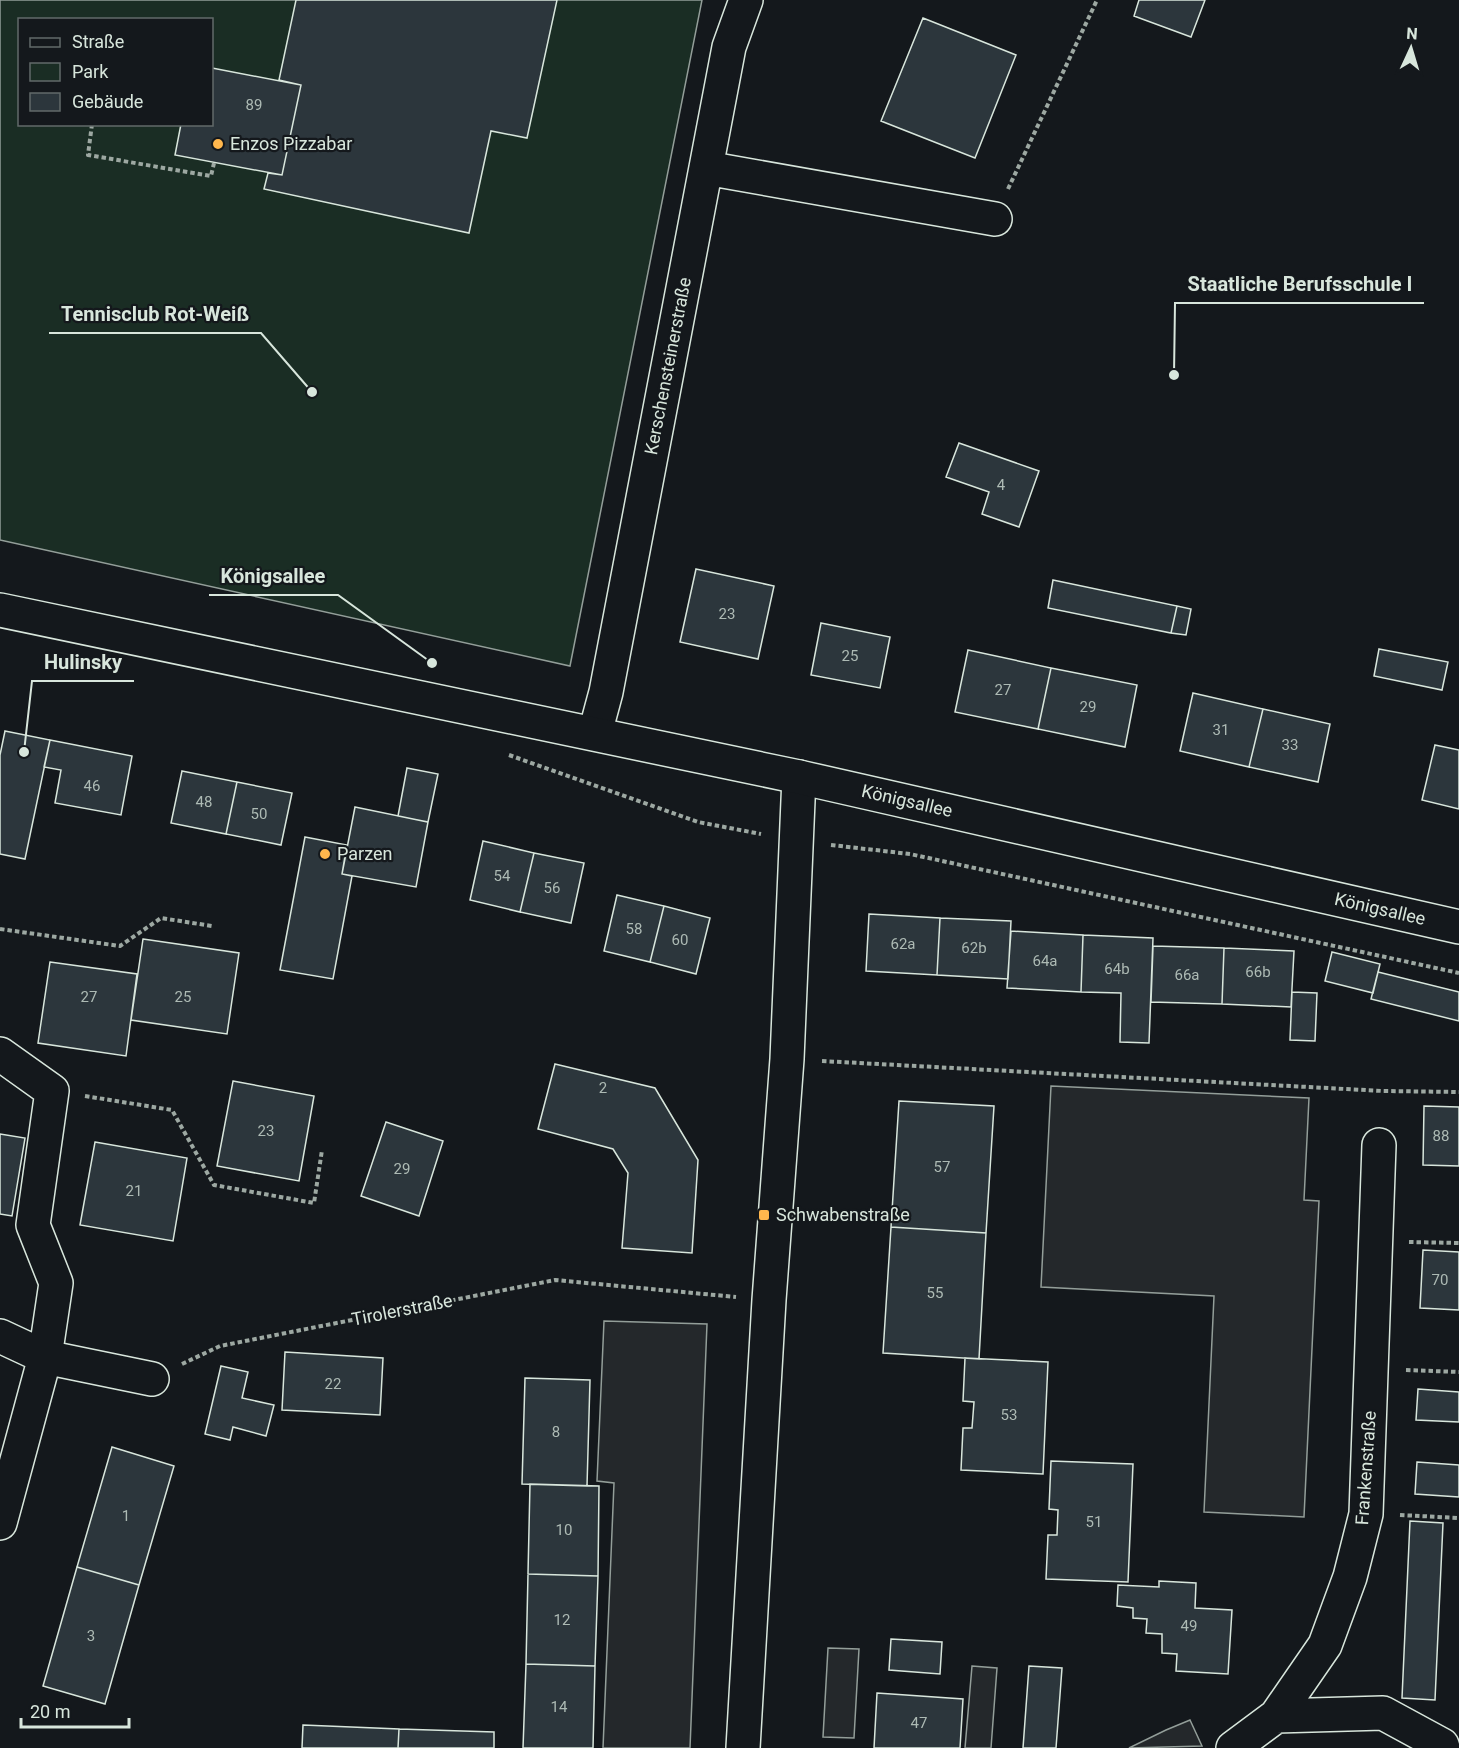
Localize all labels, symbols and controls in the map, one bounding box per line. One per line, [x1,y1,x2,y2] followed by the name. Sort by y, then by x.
[18,18,213,126] legend
[1381,18,1441,78] north arrow
[1406,24,1418,43] text: N
[72,31,124,52] text: Straße
[72,61,109,82] text: Park
[72,91,143,112] text: Gebäude
[246,96,262,114] house number: 89
[230,133,352,154] place label: Enzos Pizzabar
[211,137,225,151] marker: Enzos Pizzabar
[1175,265,1424,303] callout: Staatliche Berufsschule I
[1188,272,1412,296] text: Staatliche Berufsschule I
[640,275,695,456] street label: Kerschensteinerstraße
[49,295,261,333] callout: Tennisclub Rot-Weiß
[61,302,249,326] text: Tennisclub Rot-Weiß
[997,476,1006,494] house number: 4
[209,557,338,595] callout: Königsallee
[221,564,326,588] text: Königsallee
[719,605,735,623] house number: 23
[32,643,134,681] callout: Hulinsky
[842,647,858,665] house number: 25
[44,650,123,674] text: Hulinsky
[995,681,1011,699] house number: 27
[1080,698,1096,716] house number: 29
[1213,721,1229,739] house number: 31
[1282,736,1298,754] house number: 33
[84,777,100,795] house number: 46
[860,780,955,821] street label: Königsallee
[196,793,212,811] house number: 48
[251,805,267,823] house number: 50
[337,843,392,864] place label: Parzen
[318,847,332,861] marker: Parzen
[494,867,511,885] house number: 54
[544,879,560,897] house number: 56
[1333,888,1428,929] street label: Königsallee
[626,920,642,938] house number: 58
[672,931,688,949] house number: 60
[890,935,916,953] house number: 62a
[961,939,987,957] house number: 62b
[1032,952,1058,970] house number: 64a
[1104,960,1130,978] house number: 64b
[1245,963,1271,981] house number: 66b
[1174,966,1200,984] house number: 66a
[81,988,97,1006] house number: 27
[175,988,191,1006] house number: 25
[599,1079,607,1097] house number: 2
[258,1122,274,1140] house number: 23
[1433,1127,1449,1145] house number: 88
[934,1158,950,1176] house number: 57
[394,1160,410,1178] house number: 29
[126,1182,142,1200] house number: 21
[776,1204,910,1225] place label: Schwabenstraße
[757,1208,771,1222] marker: Schwabenstraße
[1432,1271,1448,1289] house number: 70
[927,1284,943,1302] house number: 55
[350,1289,454,1330] street label: Tirolerstraße
[325,1375,341,1393] house number: 22
[1001,1406,1017,1424] house number: 53
[1351,1410,1380,1526] street label: Frankenstraße
[552,1423,560,1441] house number: 8
[122,1507,130,1525] house number: 1
[1086,1513,1102,1531] house number: 51
[556,1521,572,1539] house number: 10
[554,1611,570,1629] house number: 12
[1181,1617,1197,1635] house number: 49
[87,1627,95,1645] house number: 3
[21,1691,129,1729] scale bar
[551,1698,568,1716] house number: 14
[30,1701,70,1722] text: 20 m
[911,1714,927,1732] house number: 47

